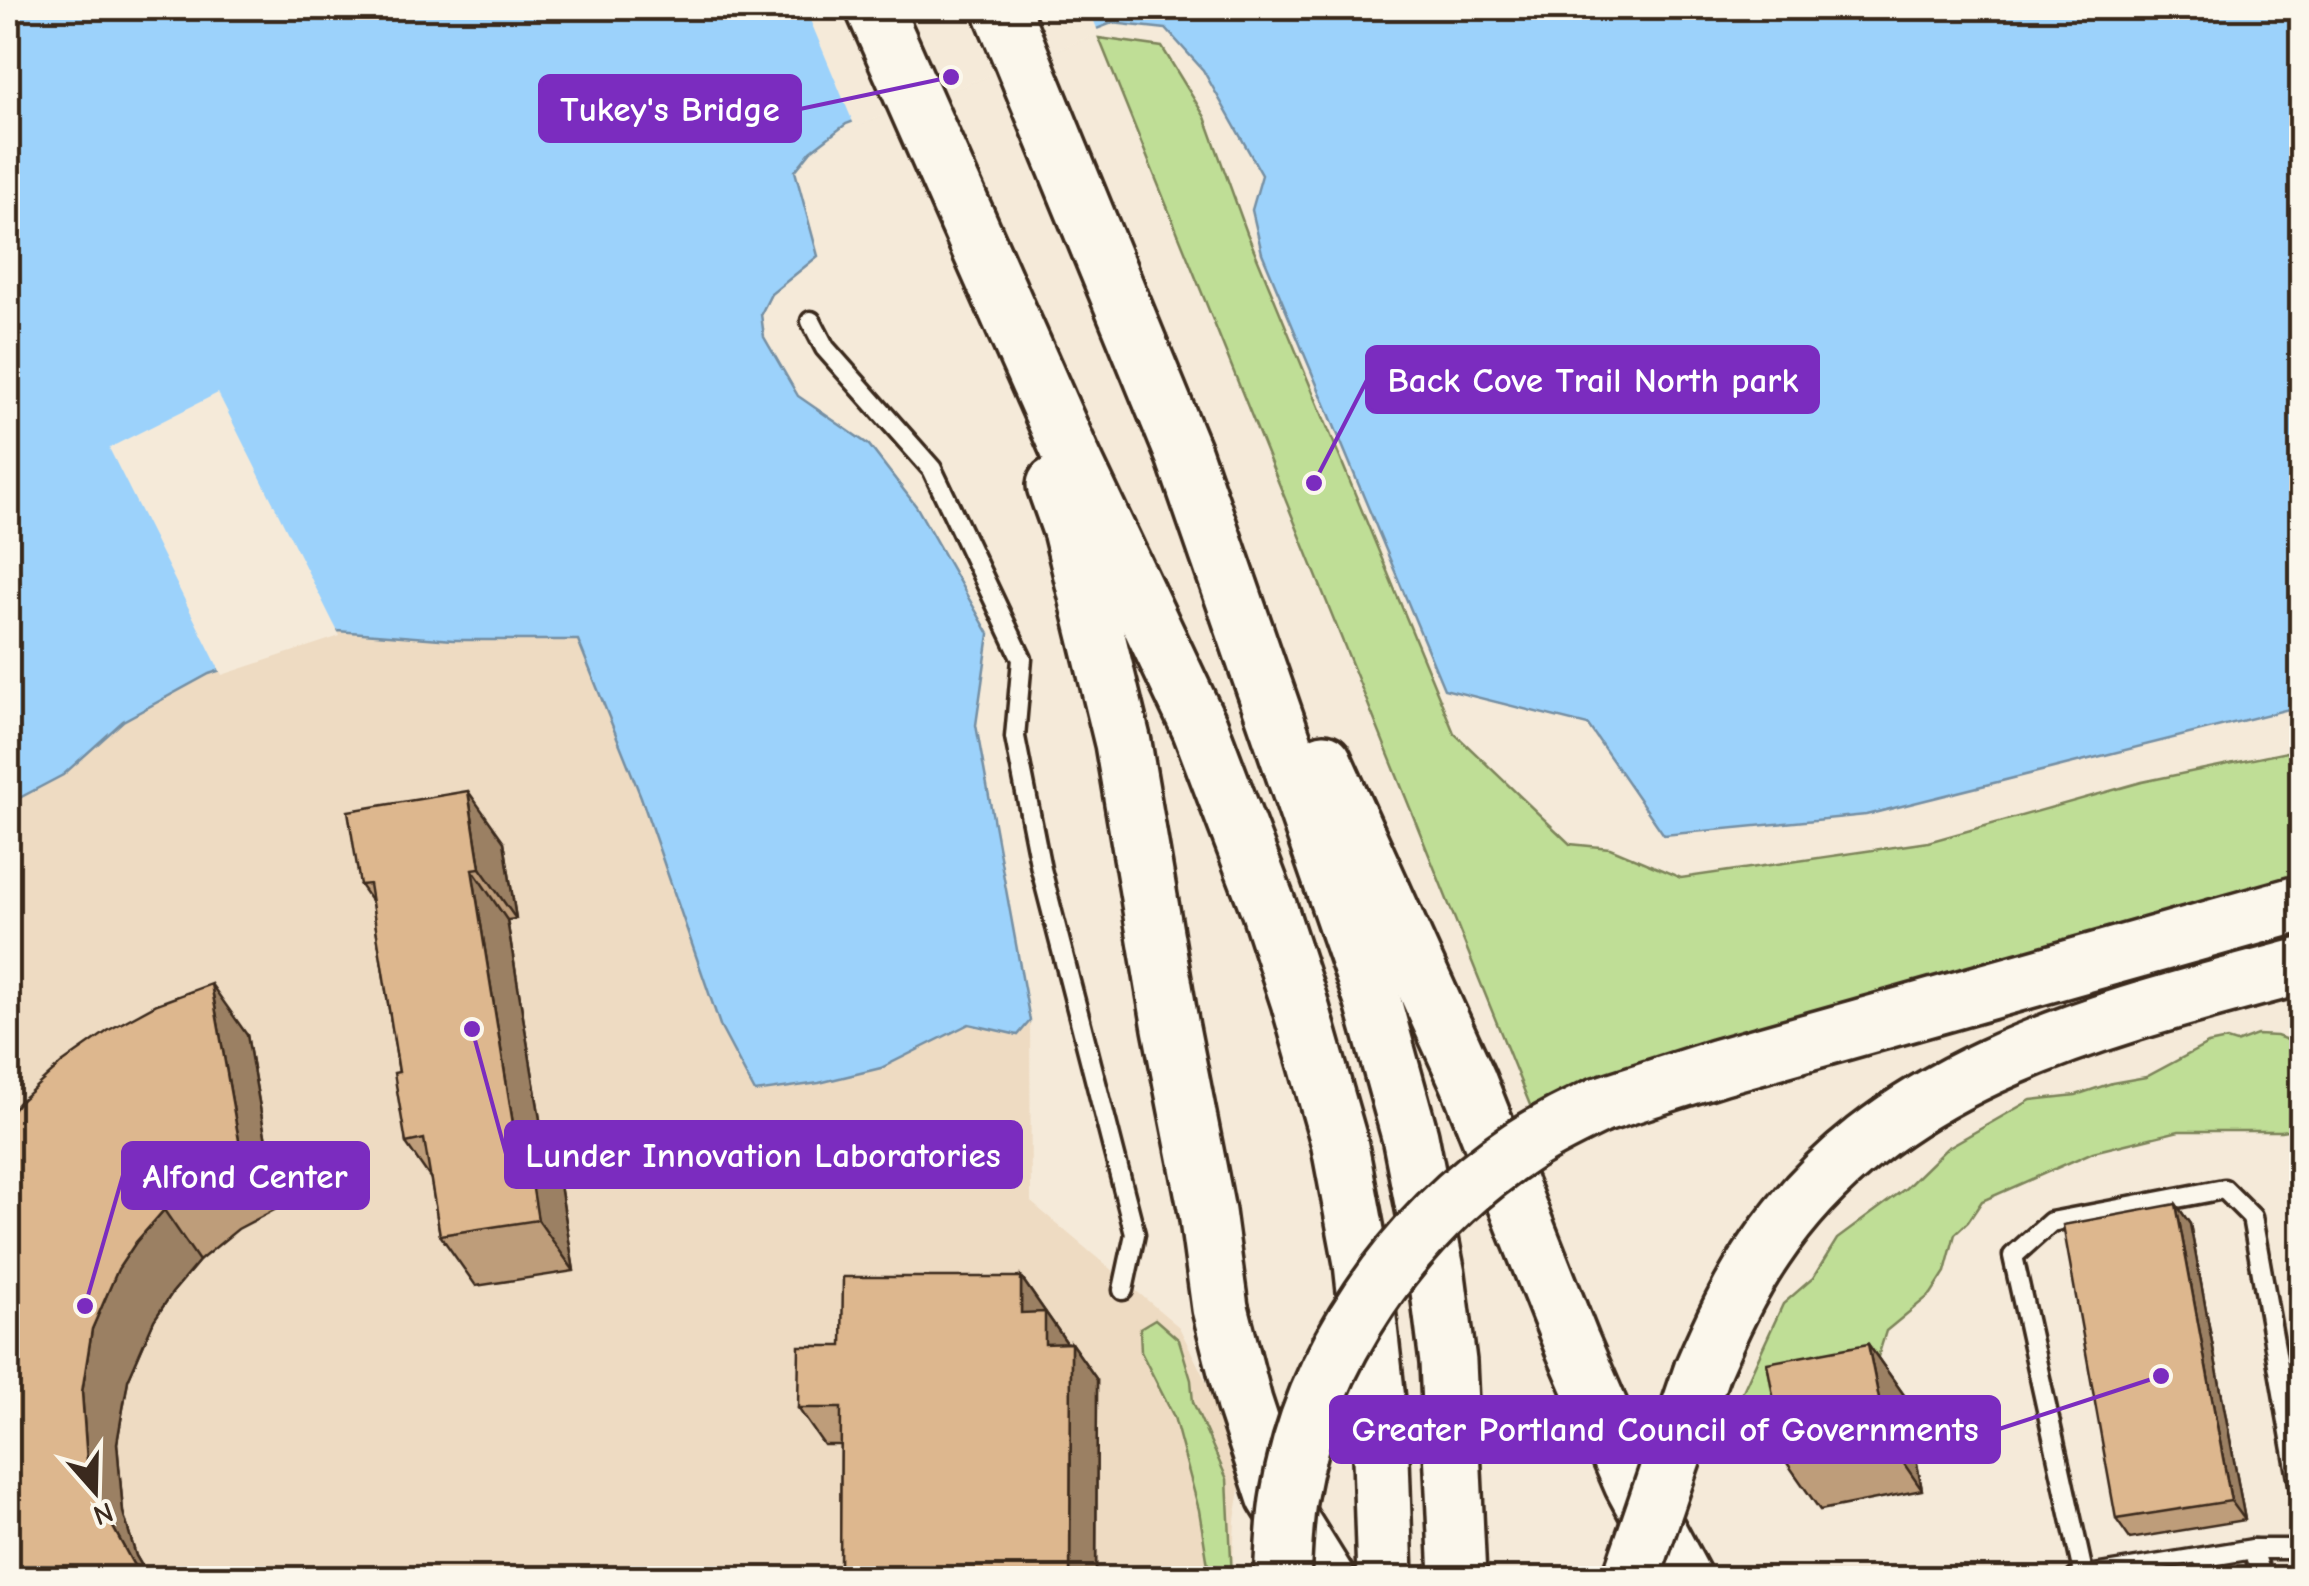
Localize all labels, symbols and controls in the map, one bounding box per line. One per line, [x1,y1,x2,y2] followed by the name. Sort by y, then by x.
[540,76,800,141] callout: Tukey's Bridge
[560,89,780,130] text: Tukey's Bridge
[1367,347,1818,412] callout: Back Cove Trail North park
[1387,360,1799,401] text: Back Cove Trail North park
[506,1122,1021,1187] callout: Lunder Innovation Laboratories
[525,1135,1001,1176] text: Lunder Innovation Laboratories
[123,1143,368,1208] callout: Alfond Center
[142,1156,348,1197] text: Alfond Center
[1331,1397,1999,1462] callout: Greater Portland Council of Governments
[1351,1409,1979,1450] text: Greater Portland Council of Governments
[45,1441,145,1541] north arrow
[89,1495,117,1532] text: N

